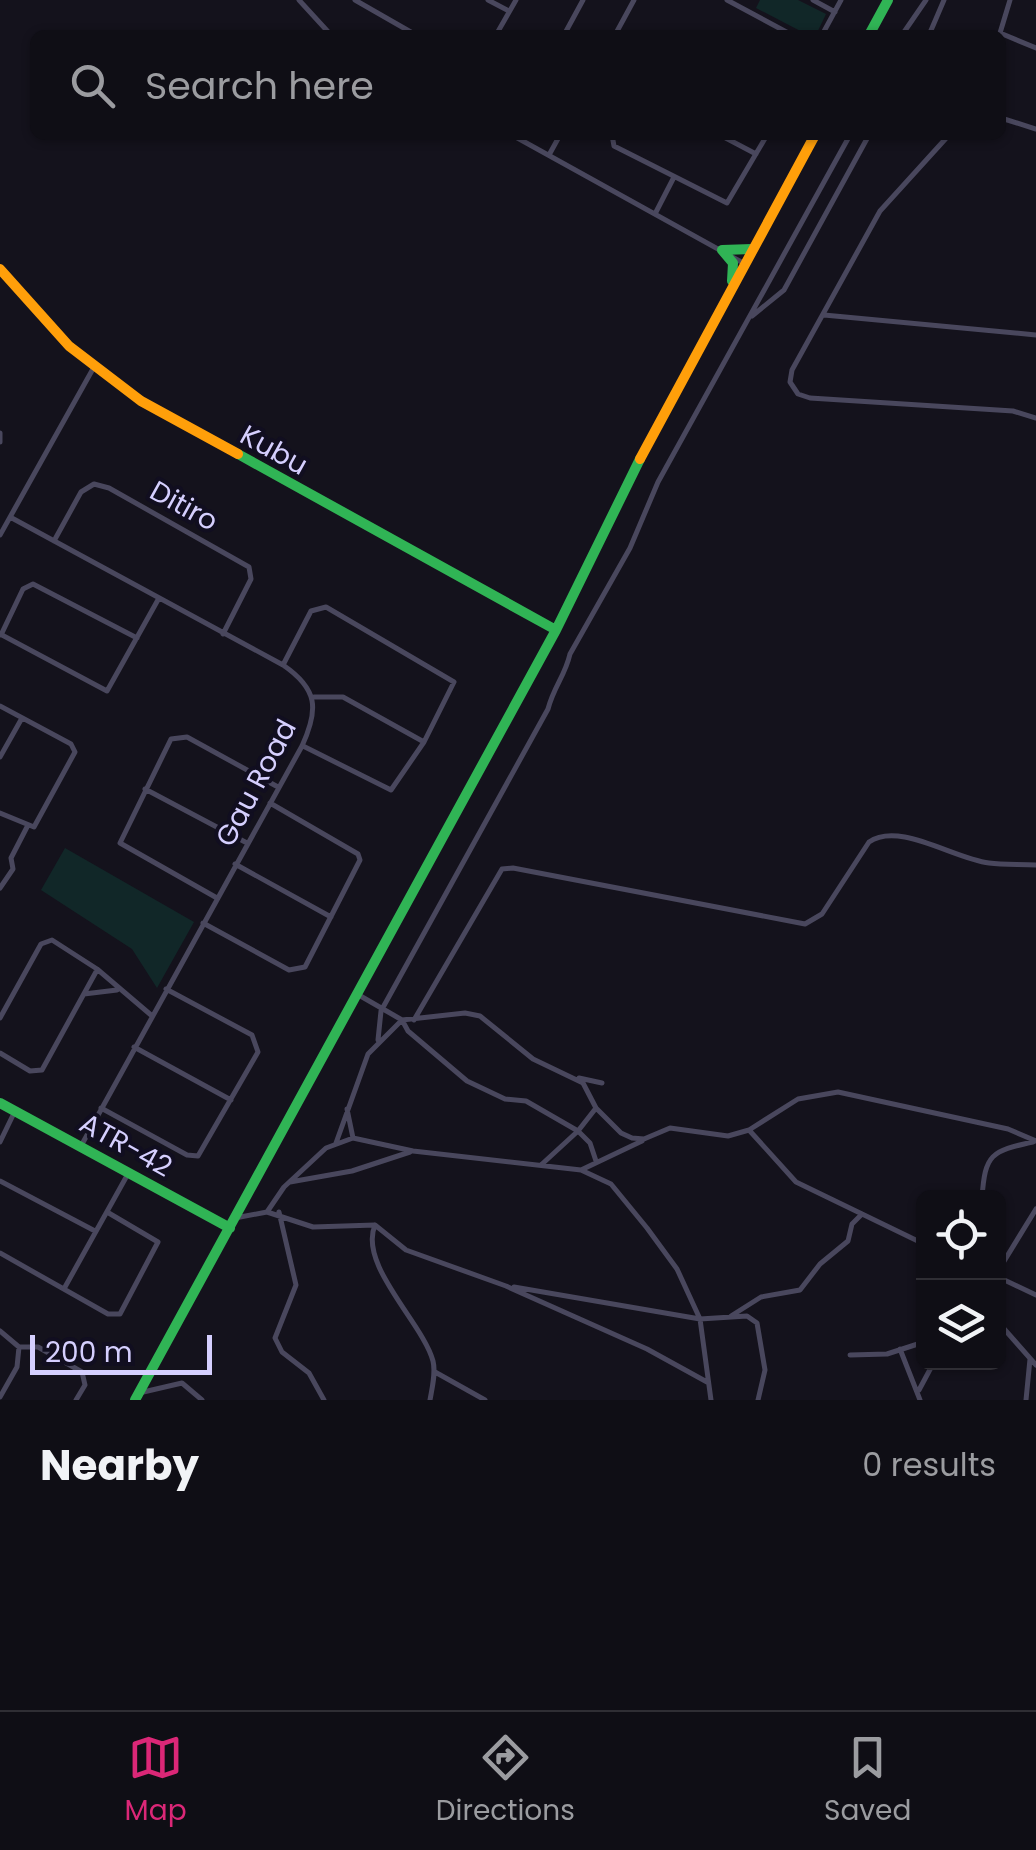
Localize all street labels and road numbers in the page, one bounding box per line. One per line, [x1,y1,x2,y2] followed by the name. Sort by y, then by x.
[233,416,315,484] street label: Kubu
[143,471,225,541] street label: Ditiro
[206,713,306,853] street label: Gau Road
[73,1104,179,1186] street label: ATR-42

